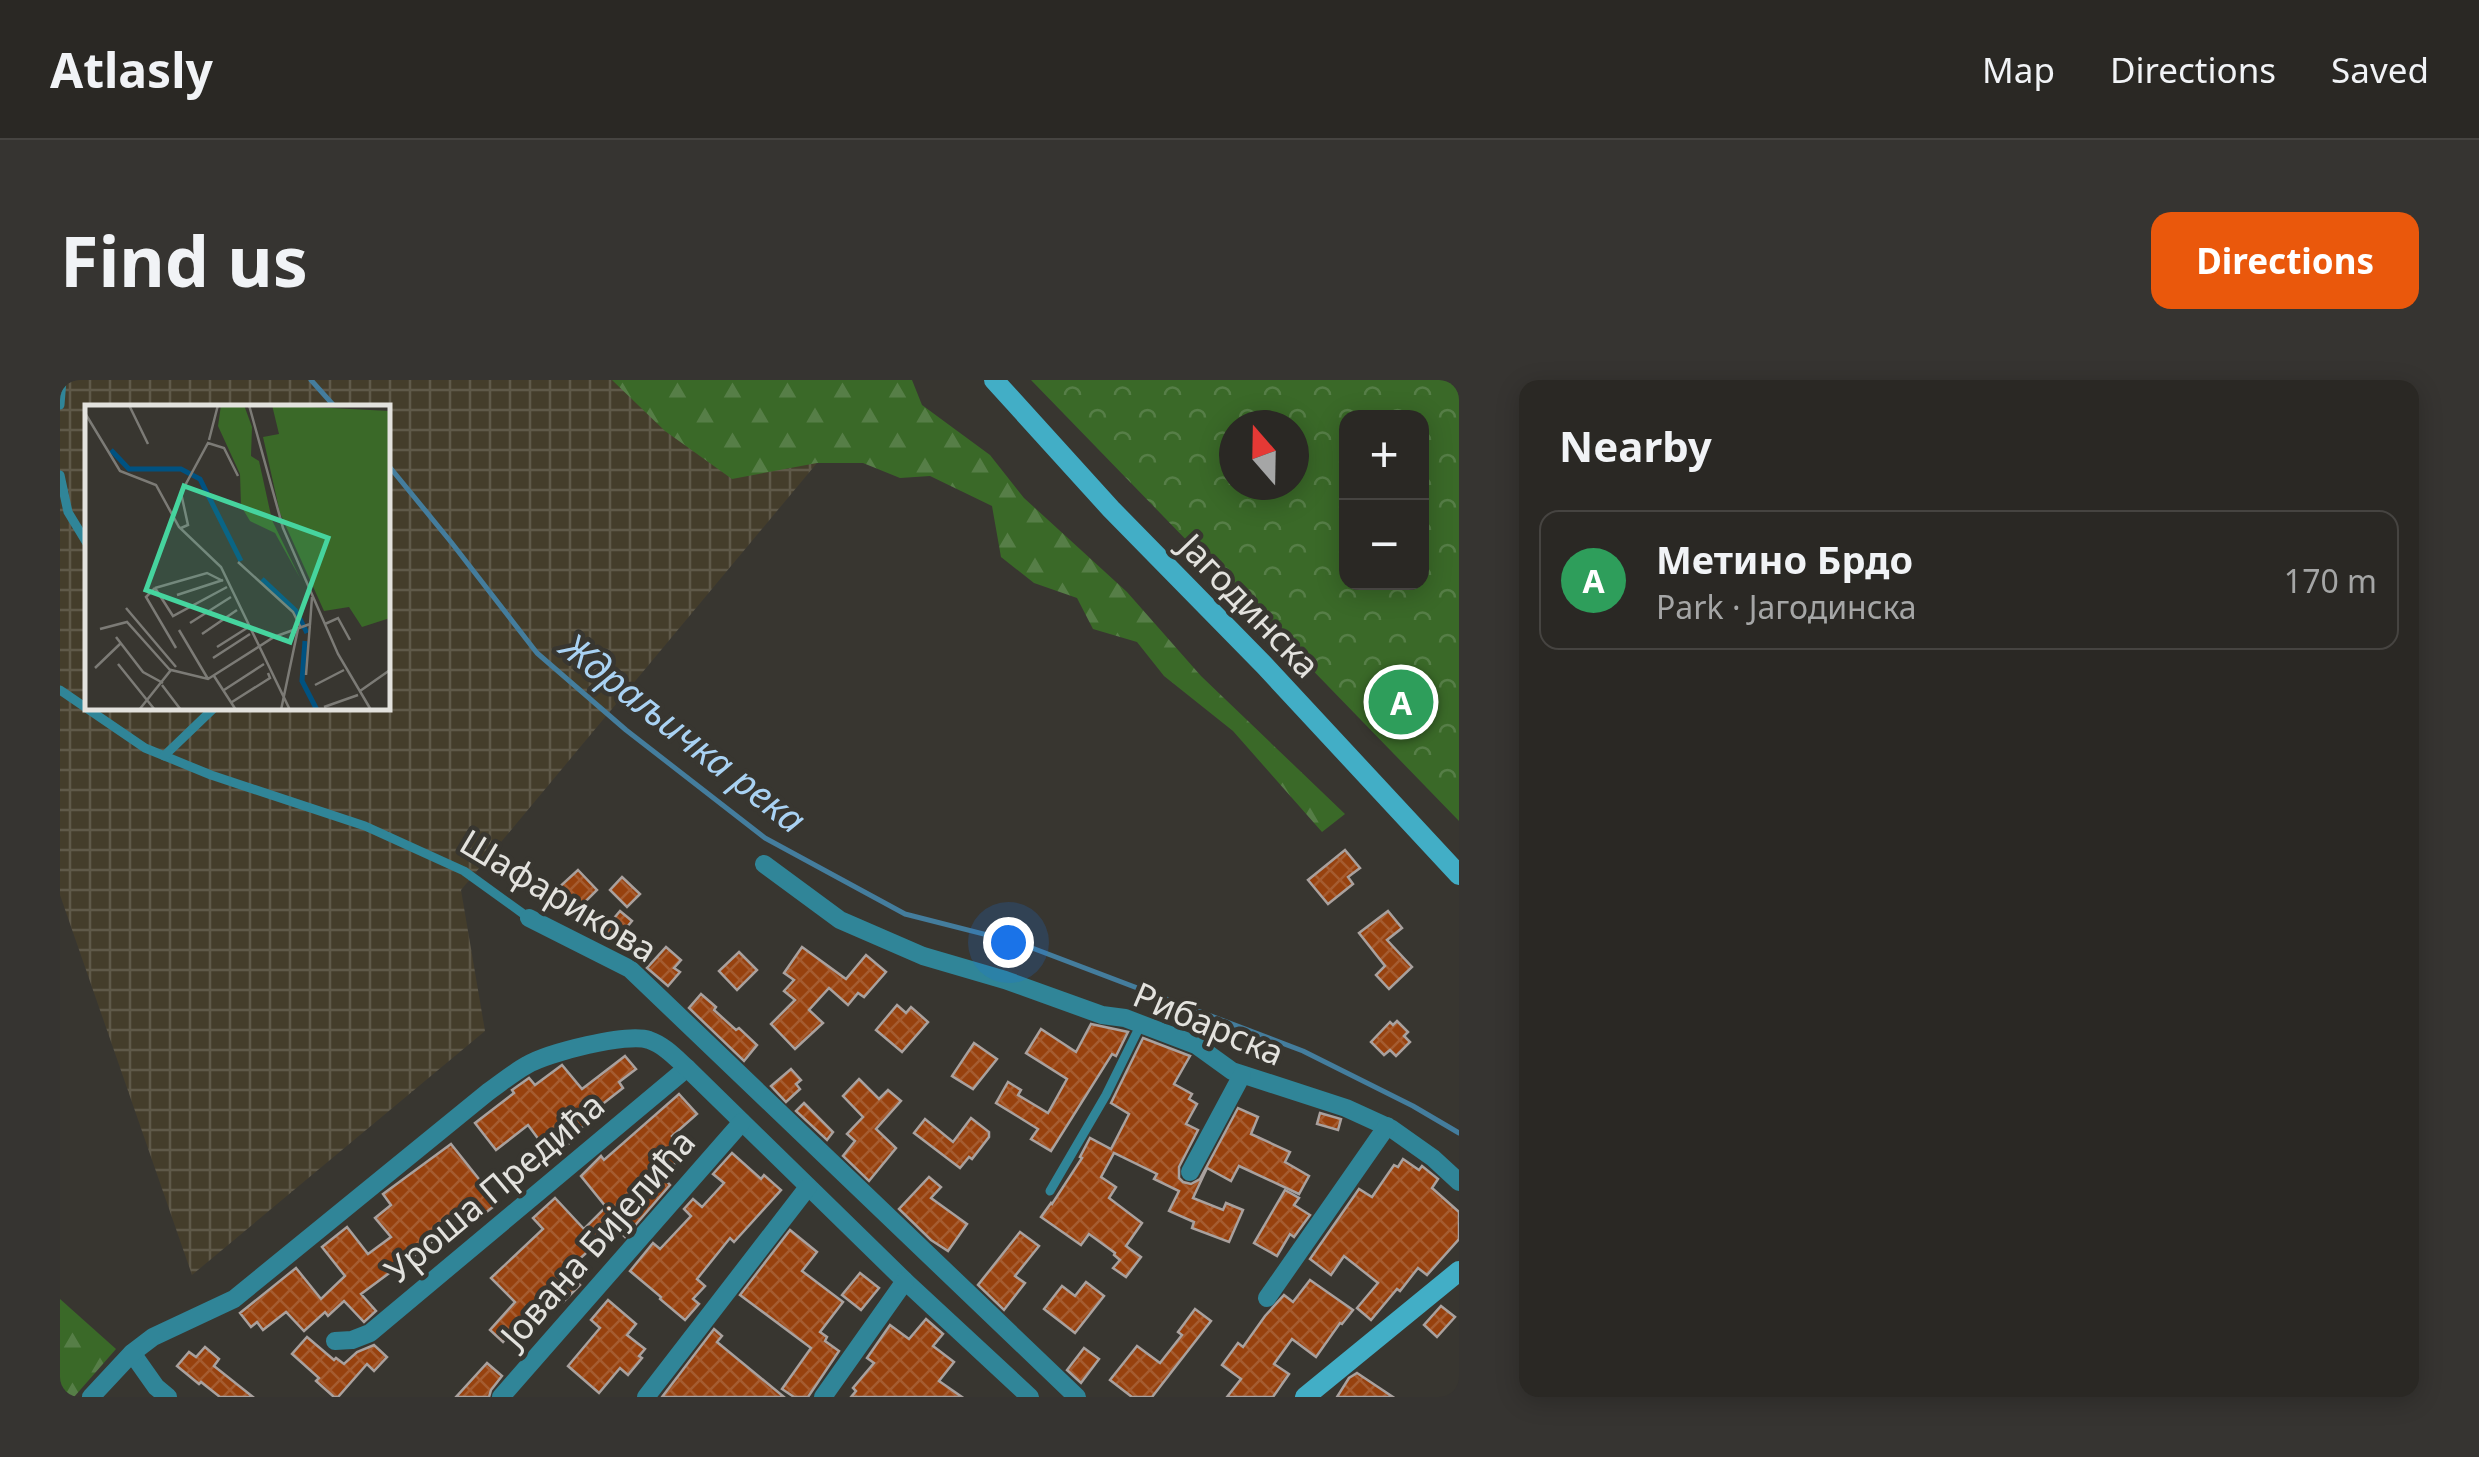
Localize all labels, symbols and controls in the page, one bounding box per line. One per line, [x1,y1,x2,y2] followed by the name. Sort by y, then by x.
[50,37,213,102] text: Atlasly
[1982,46,2055,93] text: Map
[2110,46,2276,93] text: Directions
[2331,46,2429,93] text: Saved
[60,212,308,308] text: Find us
[2151,212,2419,309] button: Directions
[85,405,390,710] inset map
[1219,410,1309,500] north arrow
[1339,410,1429,590] map controls
[1339,410,1429,500] button: +
[1559,417,1712,474] text: Nearby
[1339,500,1429,590] button: −
[1167,521,1331,687] street label: Јагодинска
[1656,533,1913,585] text: Метино Брдо
[1582,559,1605,602] text: A
[2284,559,2377,602] text: 170 m
[1656,585,1917,628] text: Park · Јагодинска
[549,619,817,844] water label: Ждраљичка река
[1368,664,1434,740] pin: A
[452,818,666,972] street label: Шафарикова
[983,917,1034,968] your location
[1127,970,1291,1076] street label: Рибарска
[374,1081,614,1293] street label: Уроша Предића
[487,1119,705,1359] street label: Јована Бијелића

